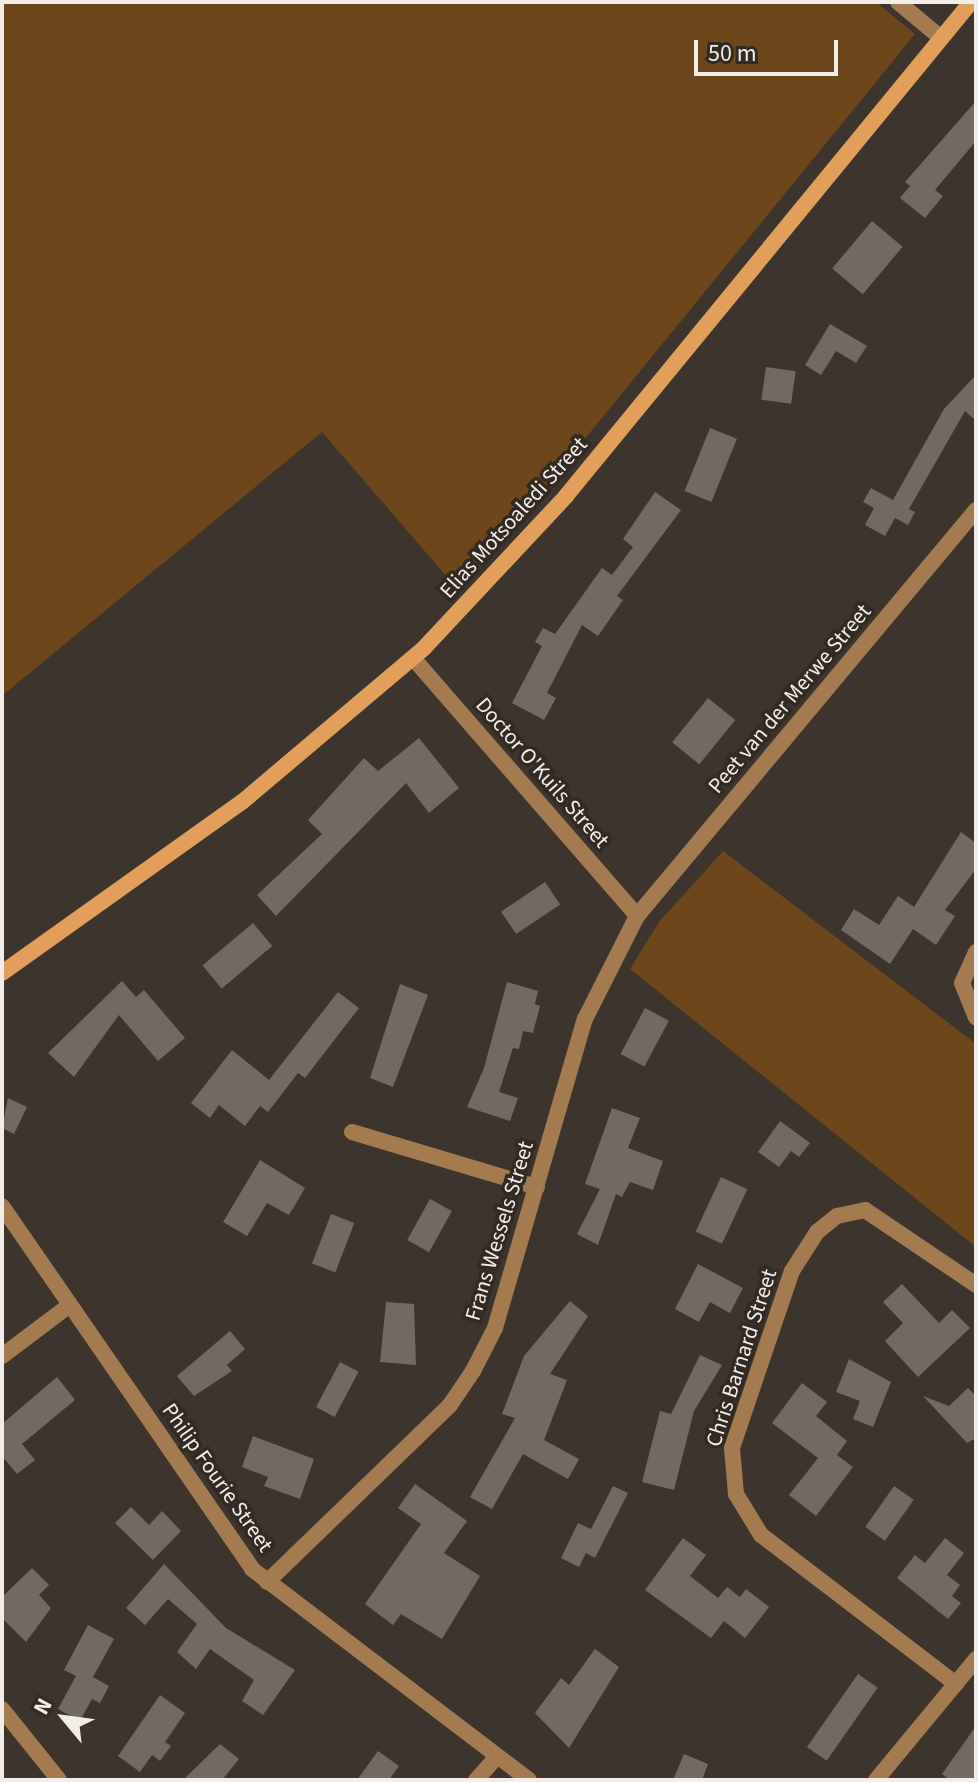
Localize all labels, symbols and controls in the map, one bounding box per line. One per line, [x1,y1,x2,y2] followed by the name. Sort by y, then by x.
[698,24,842,74] scale bar
[708,36,757,71] text: 50 m
[435,432,593,604] street label: Elias Motsoaledi Street
[703,599,877,799] street label: Peet van der Merwe Street
[470,692,614,854] street label: Doctor O'Kuils Street
[460,1138,540,1324] street label: Frans Wessels Street
[701,1266,783,1450] street label: Chris Barnard Street
[156,1399,278,1557] street label: Philip Fourie Street
[24,1678,104,1758] north arrow
[25,1692,61,1721] text: N

